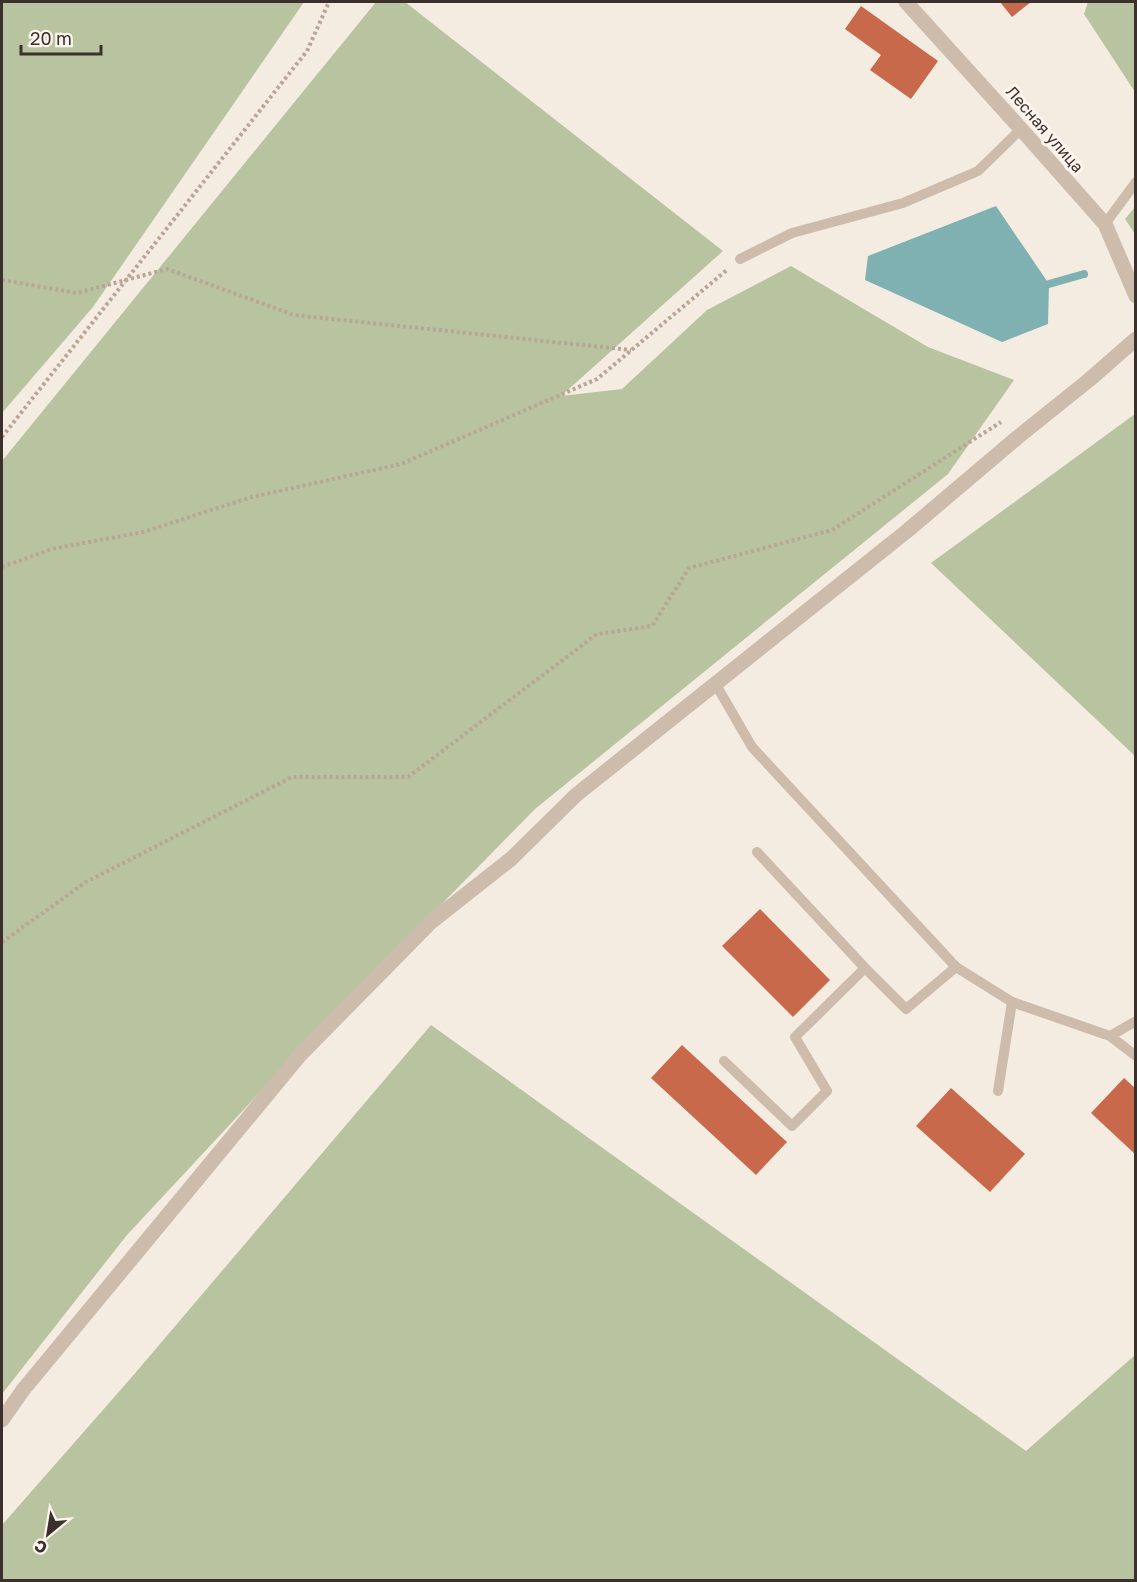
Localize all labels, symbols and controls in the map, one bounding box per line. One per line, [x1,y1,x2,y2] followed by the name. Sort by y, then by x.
[21,18,100,56] scale bar
[30,27,72,49] text: 20 m
[1002,82,1088,176] street label: Лесная улица
[18,1504,78,1564] north arrow
[31,1535,50,1558] text: С

